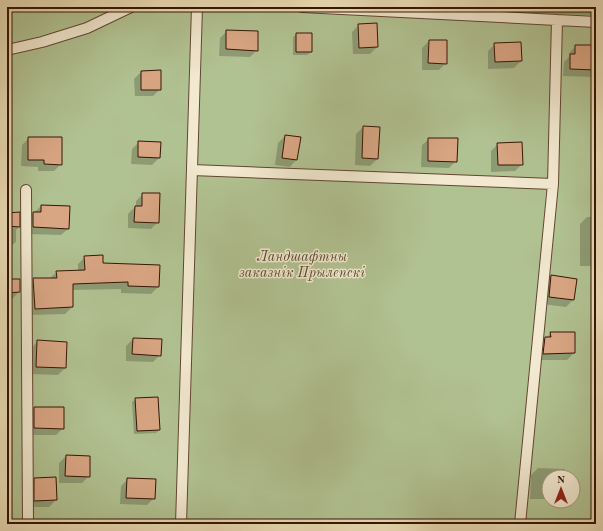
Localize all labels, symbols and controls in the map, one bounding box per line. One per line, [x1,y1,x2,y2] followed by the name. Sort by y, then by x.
[239,250,365,281] park label: Ландшафтны заказнік Прылепскі
[541,469,581,509] north arrow
[557,475,566,486] text: N

